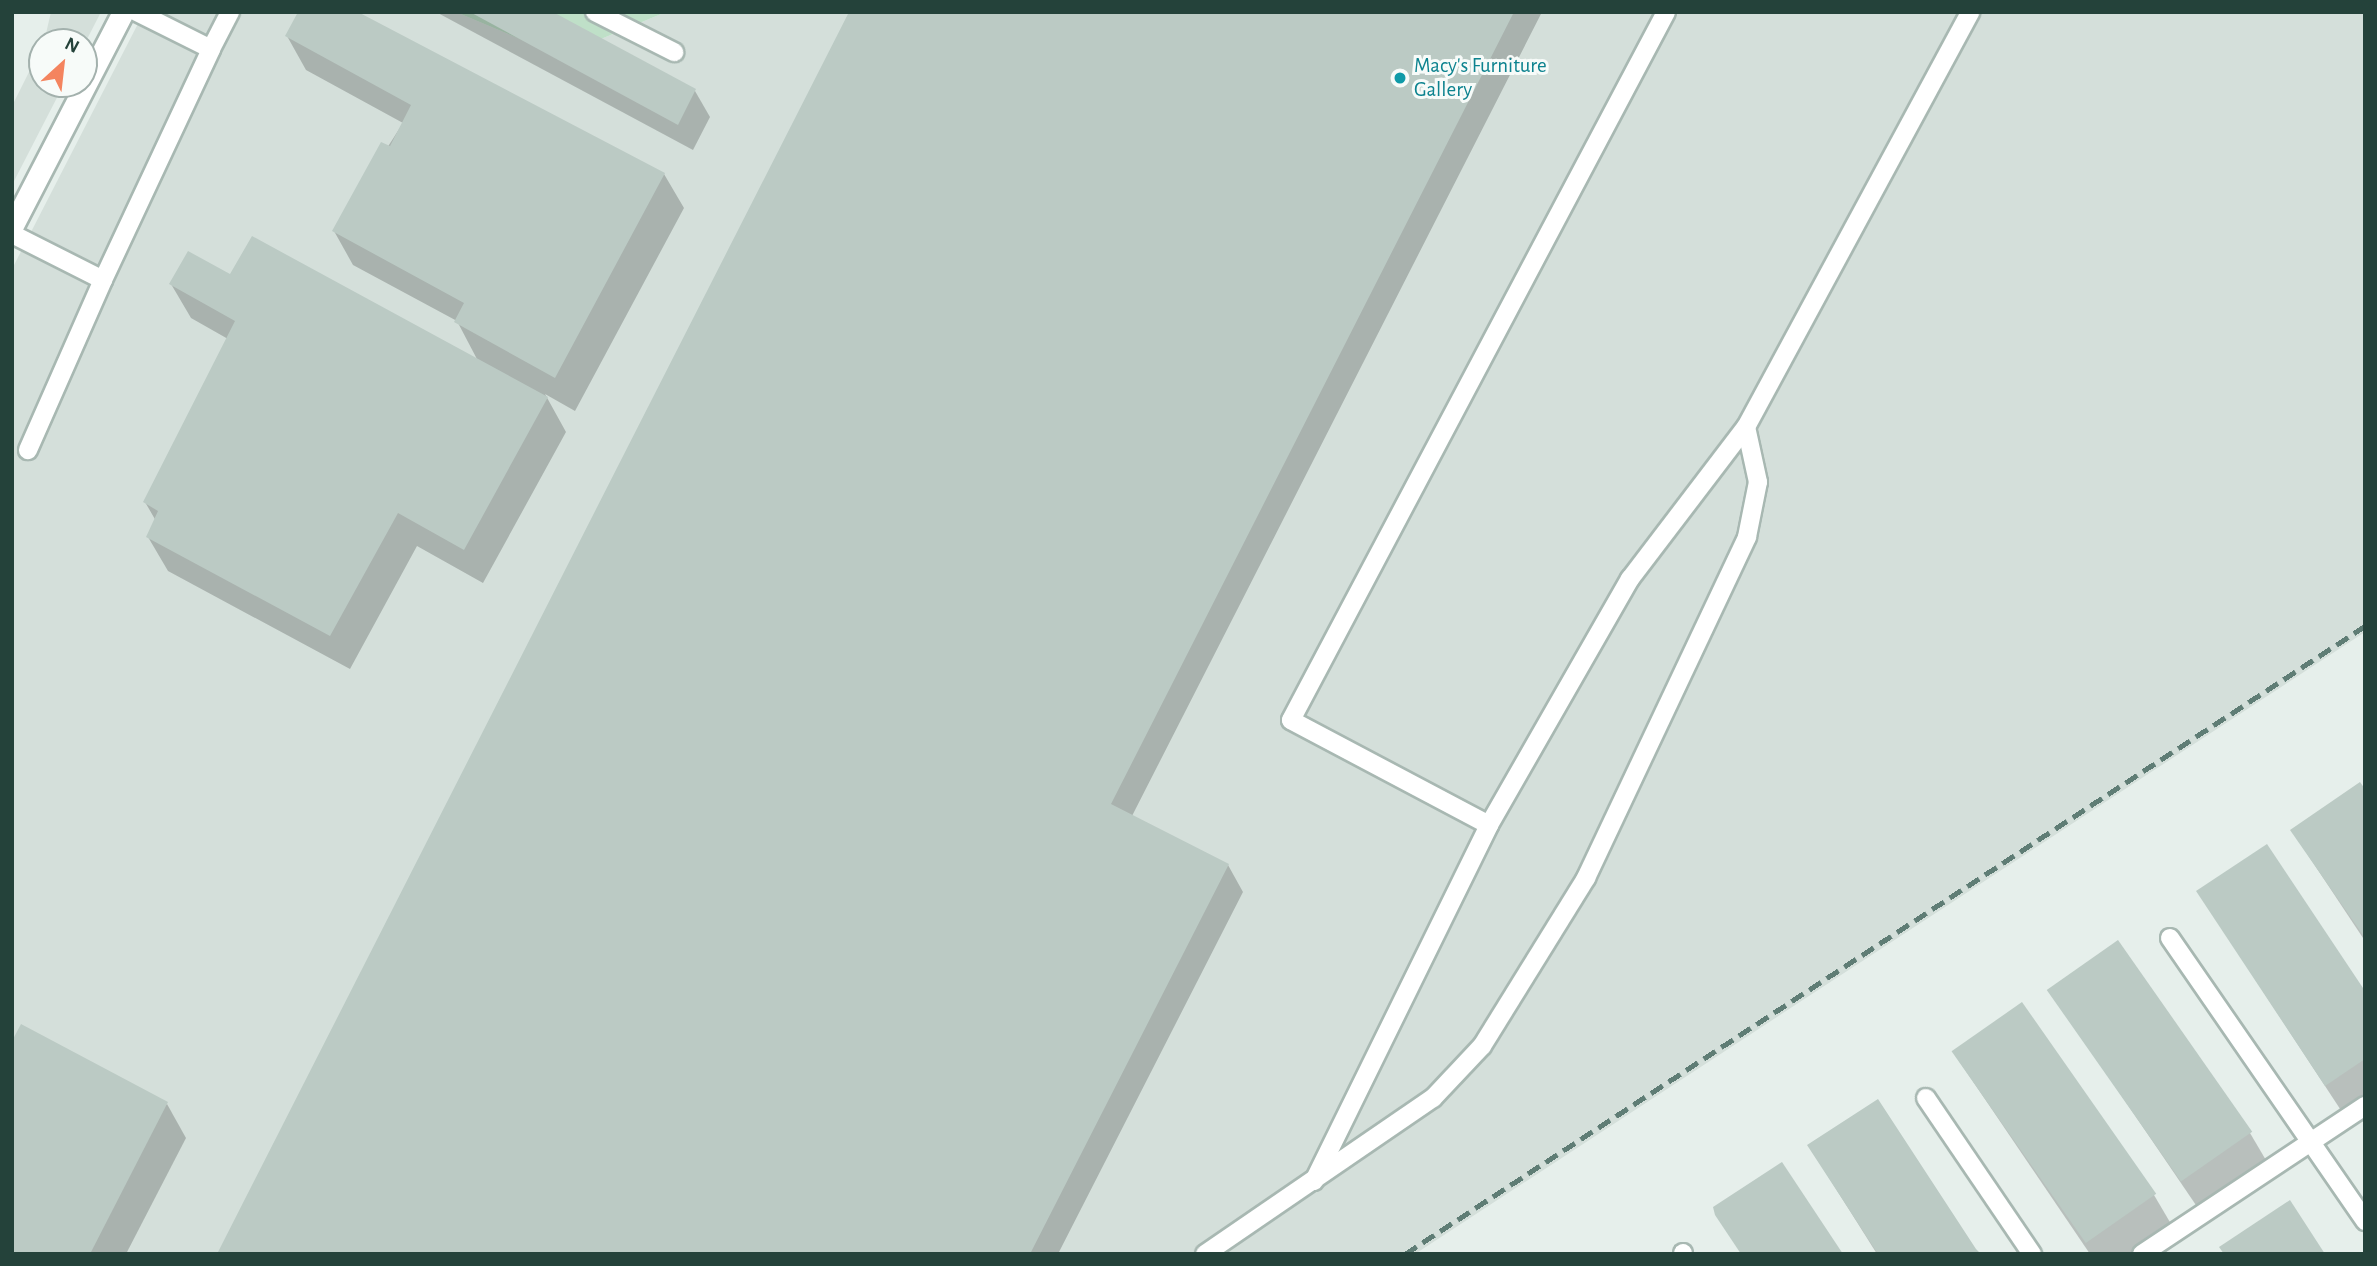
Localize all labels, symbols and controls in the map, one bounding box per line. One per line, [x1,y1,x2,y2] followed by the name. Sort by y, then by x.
[28,28,98,98] north arrow
[62,34,82,57] text: N
[1414,53,1547,103] place label: Macy's Furniture Gallery
[1392,70,1408,86] marker: Macy's Furniture Gallery

